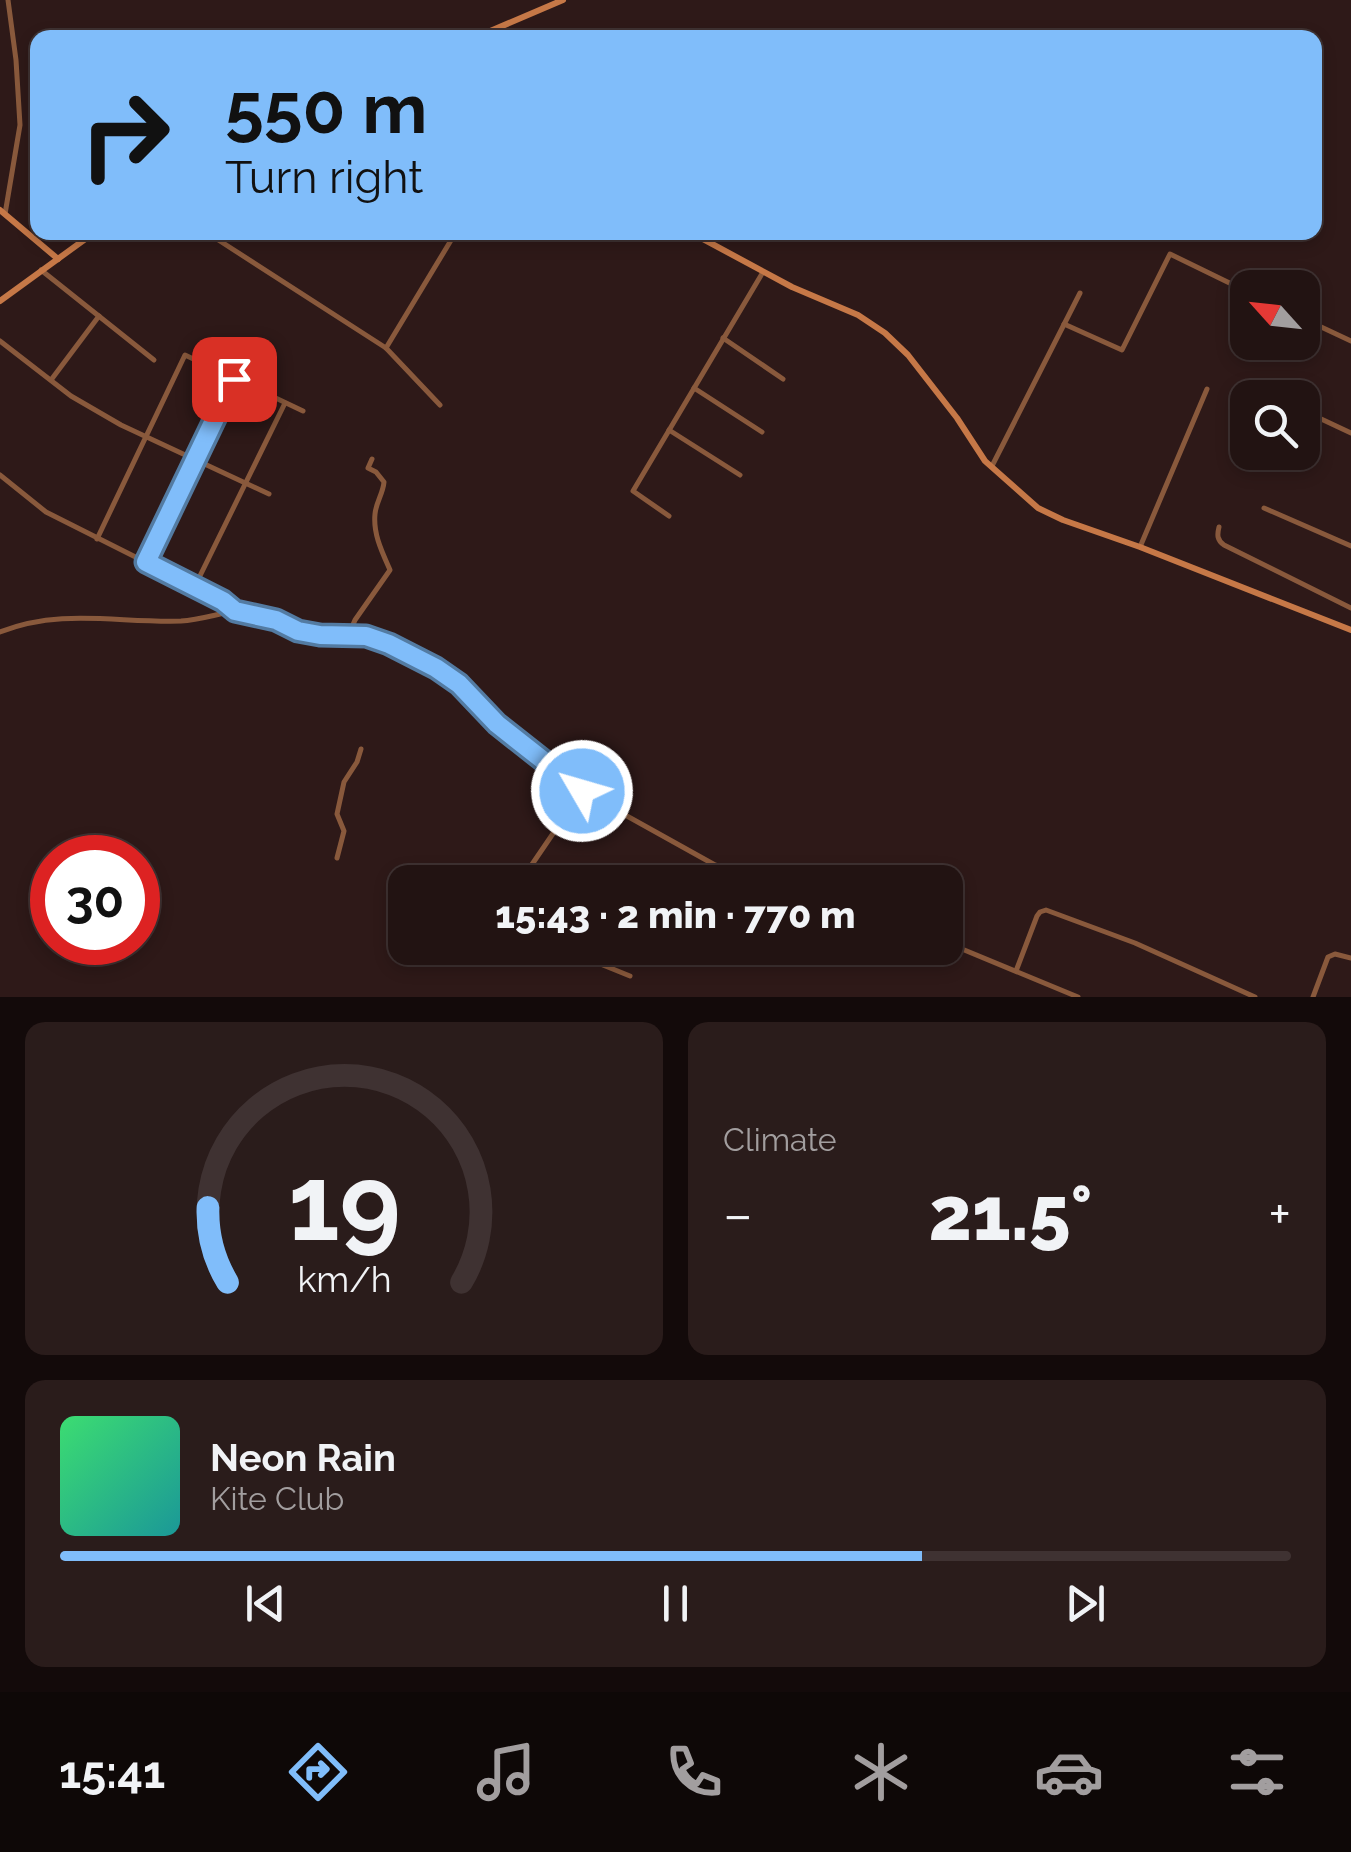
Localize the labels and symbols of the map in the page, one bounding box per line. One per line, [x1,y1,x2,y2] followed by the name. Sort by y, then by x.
[1230,270,1320,360] north arrow
[192,337,277,422] pin
[530,739,634,843] position arrow
[30,835,160,965] speed limit sign: 30

